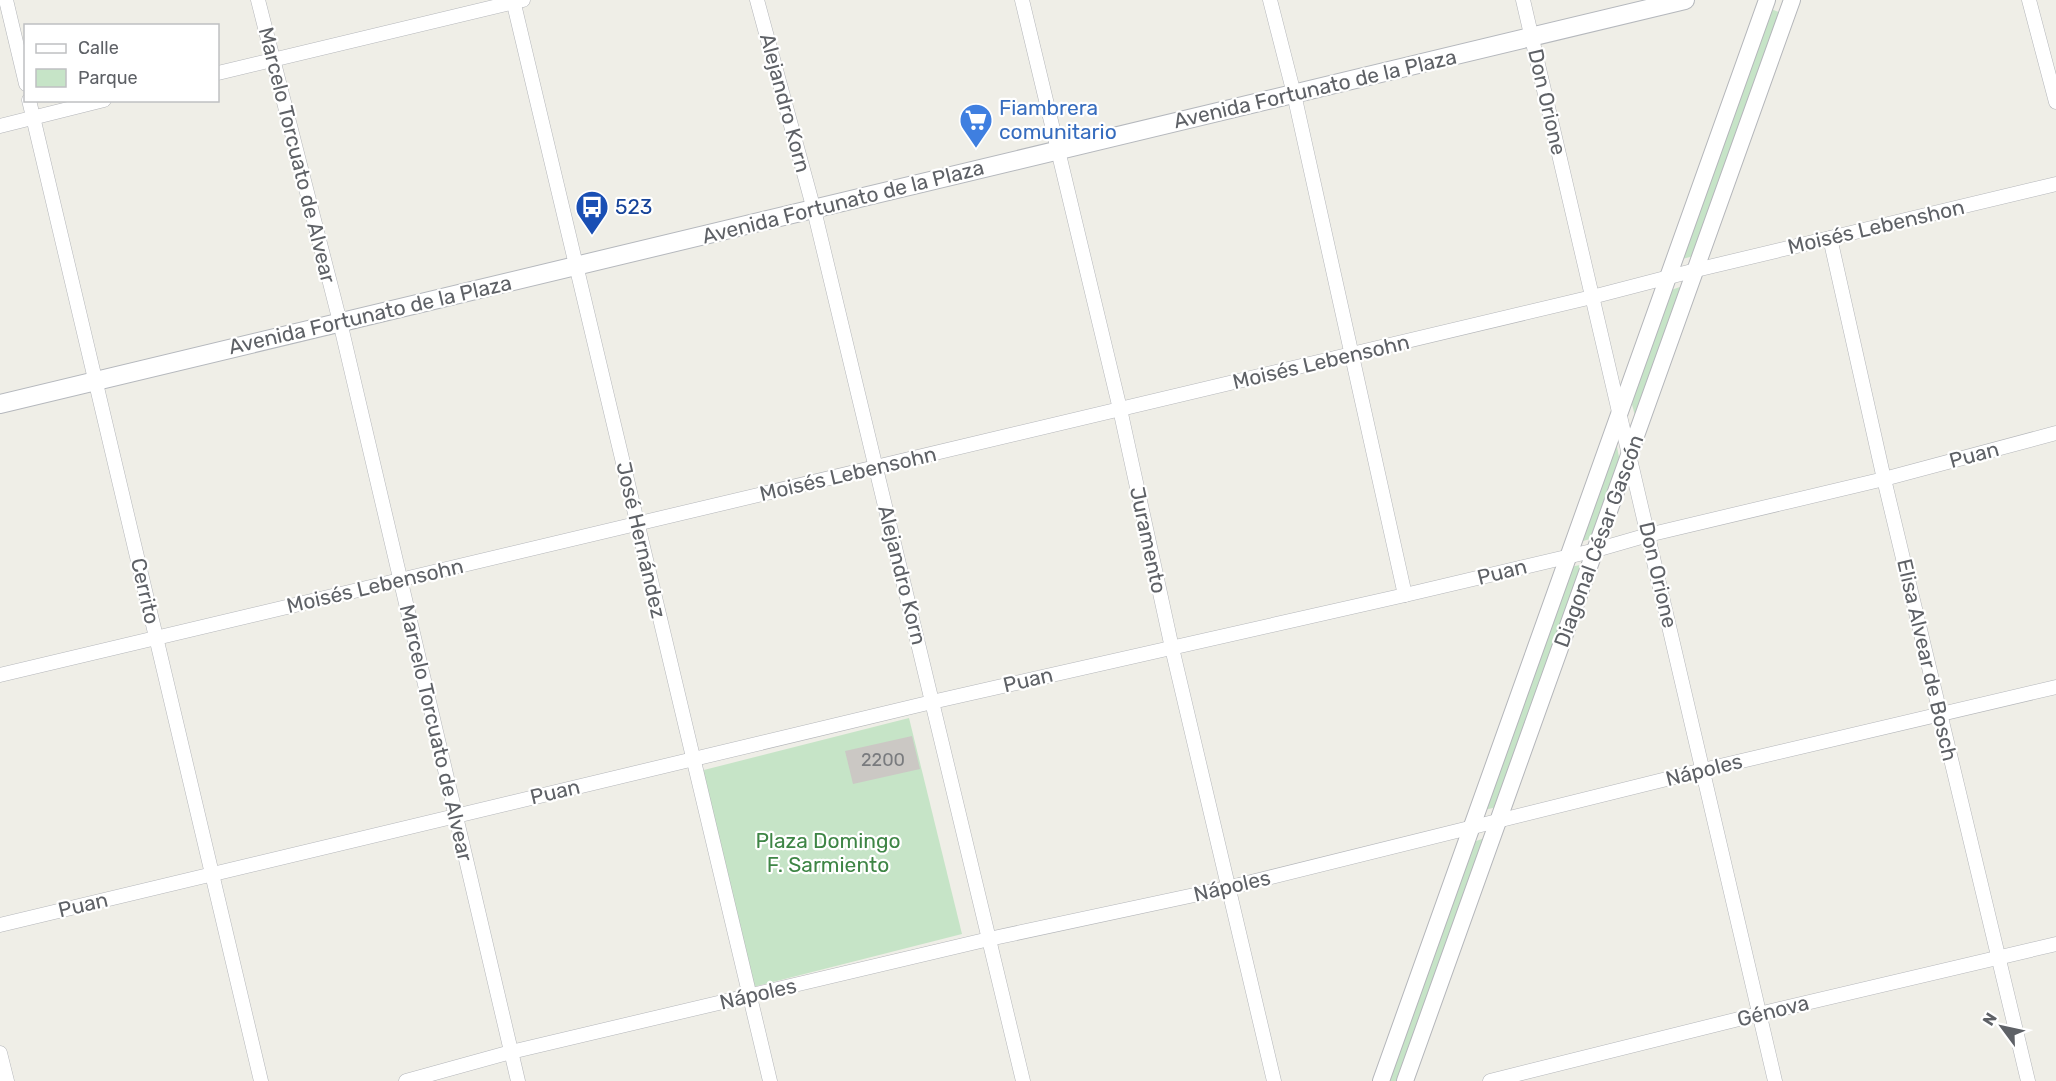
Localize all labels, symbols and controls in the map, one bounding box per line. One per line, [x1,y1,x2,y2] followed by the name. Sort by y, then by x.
[24,24,219,102] legend
[254,24,341,285] street label: Marcelo Torcuato de Alvear
[755,31,816,175] street label: Alejandro Korn
[78,37,119,59] text: Calle
[1171,44,1459,133] street label: Avenida Fortunato de la Plaza
[1523,46,1572,157] street label: Don Orione
[78,67,138,89] text: Parque
[999,95,1117,144] place label: Fiambrera comunitario
[958,102,994,149] supermarket icon: Fiambrera comunitario
[699,154,986,249] street label: Avenida Fortunato de la Plaza
[574,189,610,236] bus stop icon: 523
[615,194,652,219] place label: 523
[1785,194,1967,259] street label: Moisés Lebenshon
[226,270,514,359] street label: Avenida Fortunato de la Plaza
[1230,329,1412,394] street label: Moisés Lebensohn
[1548,431,1649,650] street label: Diagonal César Gascón
[1946,436,2001,473] street label: Puan
[757,441,939,506] street label: Moisés Lebensohn
[611,459,672,621] street label: José Hernández
[1125,484,1172,596] street label: Juramento
[873,503,932,647] street label: Alejandro Korn
[1634,519,1683,630] street label: Don Orione
[284,553,466,618] street label: Moisés Lebensohn
[1474,553,1529,590] street label: Puan
[126,555,165,626] street label: Cerrito
[1892,556,1963,763] street label: Elisa Alvear de Bosch
[395,602,478,864] street label: Marcelo Torcuato de Alvear
[1000,662,1055,697] street label: Puan
[1663,748,1745,791] street label: Nápoles
[861,749,905,771] house number: 2200
[527,774,582,809] street label: Puan
[755,828,901,877] park label: Plaza Domingo F. Sarmiento
[1191,865,1273,907] street label: Nápoles
[55,887,110,922] street label: Puan
[717,973,799,1015] street label: Nápoles
[1734,990,1811,1032] street label: Génova
[1972,997,2032,1057] north arrow
[1979,1009,2001,1029] text: N

